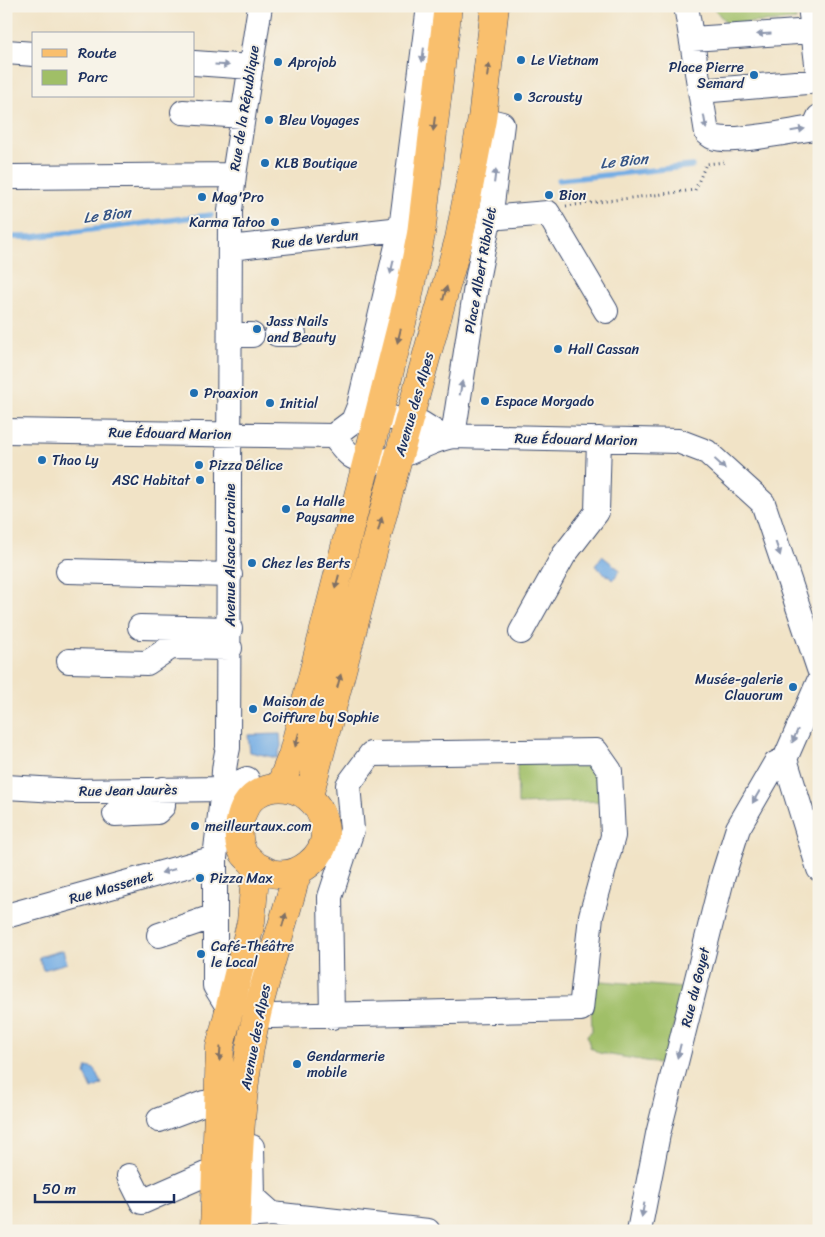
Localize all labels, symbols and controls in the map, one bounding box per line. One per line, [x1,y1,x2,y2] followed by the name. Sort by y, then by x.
[756,31,772,39] one-way arrow
[32,32,195,98] legend
[78,40,117,66] text: Route
[222,43,267,173] street label: Rue de la République
[419,47,427,63] one-way arrow
[531,48,599,73] place label: Le Vietnam
[287,50,337,75] place label: Aprojob
[515,54,527,66] marker: Le Vietnam
[669,55,746,96] place label: Place Pierre Semard
[272,56,284,68] marker: Aprojob
[215,62,231,70] one-way arrow
[484,62,492,78] one-way arrow
[78,64,108,90] text: Parc
[748,69,760,81] marker: Place Pierre Semard
[528,85,583,110] place label: 3crousty
[512,91,524,103] marker: 3crousty
[279,108,360,133] place label: Bleu Voyages
[263,114,275,126] marker: Bleu Voyages
[701,114,709,130] one-way arrow
[430,116,438,132] one-way arrow
[790,126,806,134] one-way arrow
[599,145,651,176] water label: Le Bion
[275,151,358,176] place label: KLB Boutique
[259,157,271,169] marker: KLB Boutique
[492,168,500,184] one-way arrow
[559,183,587,208] place label: Bion
[212,185,264,210] place label: Mag'Pro
[543,189,555,201] marker: Bion
[196,191,208,203] marker: Mag'Pro
[82,199,134,231] water label: Le Bion
[457,205,504,335] street label: Place Albert Ribollet
[189,210,265,235] place label: Karma Tatoo
[269,216,281,228] marker: Karma Tatoo
[270,222,360,256] street label: Rue de Verdun
[388,260,396,275] one-way arrow
[442,285,450,300] one-way arrow
[266,309,337,350] place label: Jass Nails and Beauty
[251,323,263,335] marker: Jass Nails and Beauty
[395,329,403,344] one-way arrow
[568,337,640,362] place label: Hall Cassan
[552,343,564,355] marker: Hall Cassan
[387,349,441,460] street label: Avenue des Alpes
[457,380,465,396] one-way arrow
[204,381,259,406] place label: Proaxion
[188,387,200,399] marker: Proaxion
[495,389,594,414] place label: Espace Morgado
[279,391,319,416] place label: Initial
[479,395,491,407] marker: Espace Morgado
[264,397,276,409] marker: Initial
[108,420,232,447] street label: Rue Édouard Marion
[514,426,638,453] street label: Rue Édouard Marion
[52,448,99,473] place label: Thao Ly
[209,453,283,478] place label: Pizza Délice
[36,454,48,466] marker: Thao Ly
[714,458,726,470] one-way arrow
[193,459,205,471] marker: Pizza Délice
[111,468,191,493] place label: ASC Habitat
[194,474,206,486] marker: ASC Habitat
[218,483,243,627] street label: Avenue Alsace Lorraine
[296,489,354,530] place label: La Halle Paysanne
[280,503,292,515] marker: La Halle Paysanne
[377,516,385,531] one-way arrow
[775,542,783,557] one-way arrow
[262,551,351,576] place label: Chez les Berts
[246,557,258,569] marker: Chez les Berts
[333,575,341,590] one-way arrow
[695,667,783,708] place label: Musée-galerie Clauorum
[335,674,343,689] one-way arrow
[787,681,799,693] marker: Musée-galerie Clauorum
[263,689,379,730] place label: Maison de Coiffure by Sophie
[247,703,259,715] marker: Maison de Coiffure by Sophie
[790,729,798,743] one-way arrow
[292,732,300,747] one-way arrow
[79,777,178,804] street label: Rue Jean Jaurès
[751,790,760,803] one-way arrow
[205,814,312,839] place label: meilleurtaux.com
[189,820,201,832] marker: meilleurtaux.com
[66,863,156,911] street label: Rue Massenet
[210,866,273,891] place label: Pizza Max
[160,868,175,876] one-way arrow
[194,872,206,884] marker: Pizza Max
[280,912,288,928] one-way arrow
[211,934,294,975] place label: Café-Théâtre le Local
[674,943,718,1030] street label: Rue du Goyet
[195,948,207,960] marker: Café-Théâtre le Local
[233,982,278,1093] street label: Avenue des Alpes
[307,1044,385,1085] place label: Gendarmerie mobile
[675,1044,683,1059] one-way arrow
[215,1047,223,1063] one-way arrow
[291,1058,303,1070] marker: Gendarmerie mobile
[35,1172,174,1204] scale bar
[42,1176,77,1202] text: 50 m
[639,1202,647,1218] one-way arrow

